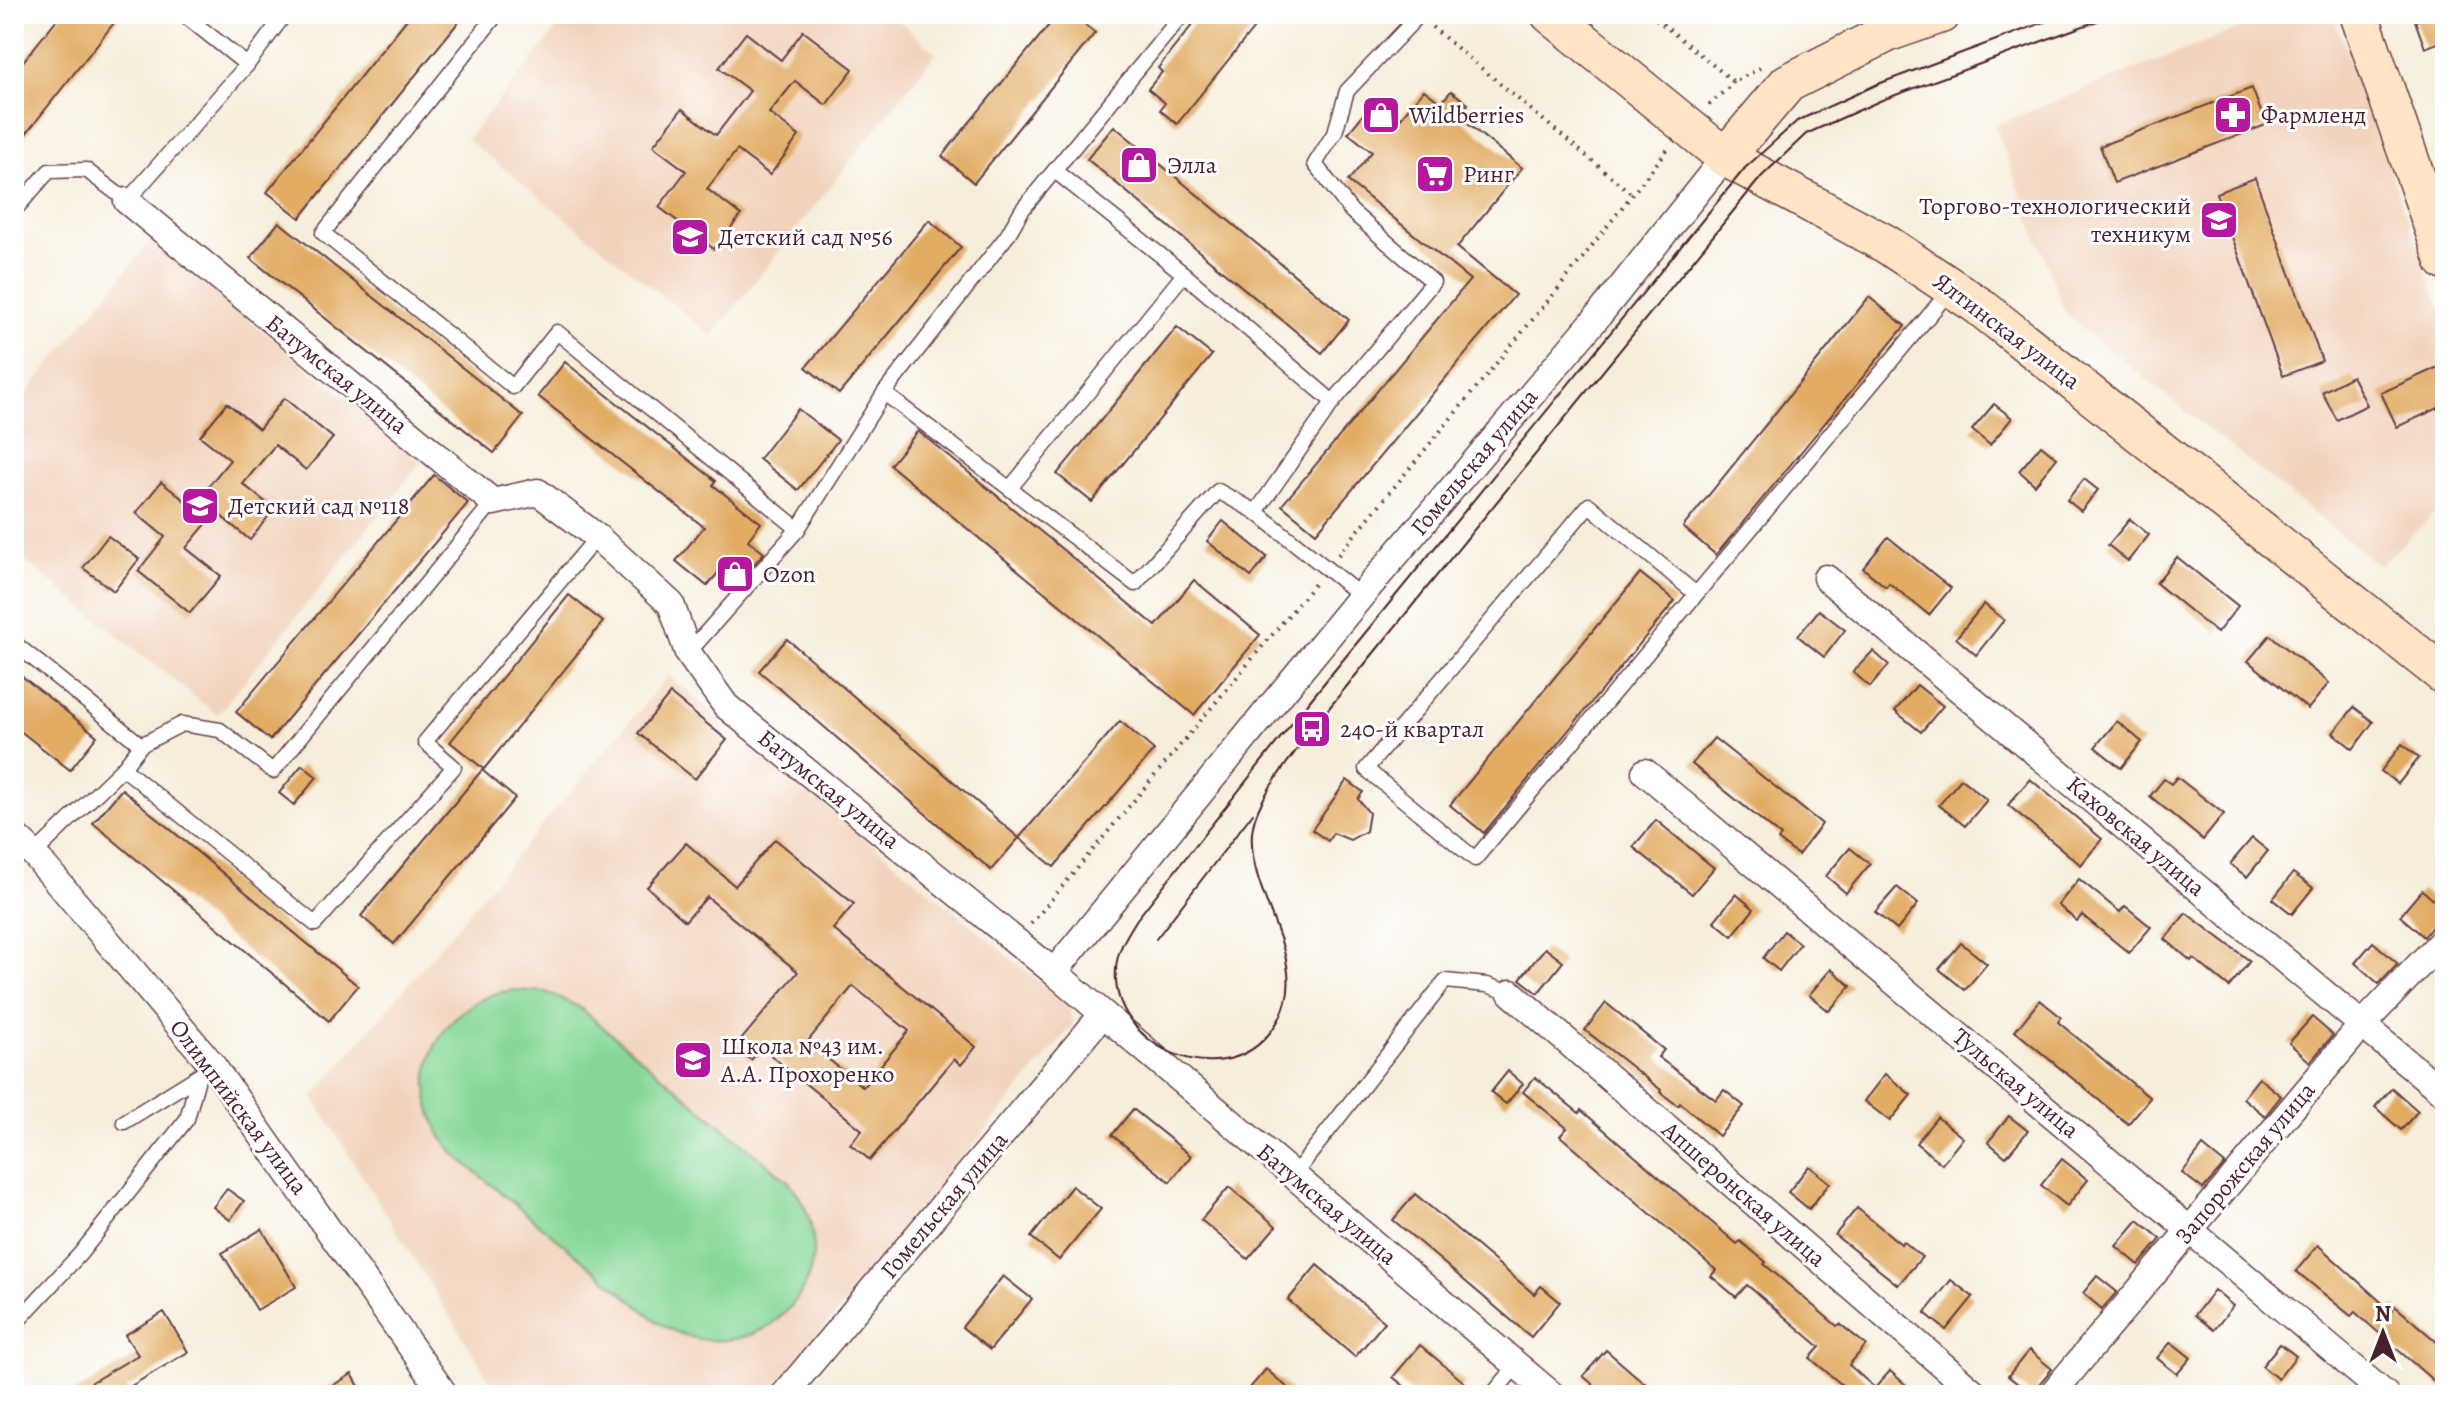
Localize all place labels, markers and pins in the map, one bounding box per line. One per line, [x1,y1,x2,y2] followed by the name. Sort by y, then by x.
[1360,94,1402,136] shop icon: Wildberries
[2212,94,2254,136] pharmacy icon: Фармленд
[1408,99,1524,131] place label: Wildberries
[2261,99,2366,131] place label: Фармленд
[1118,144,1160,186] shop icon: Элла
[1167,149,1217,181] place label: Элла
[1414,153,1456,195] supermarket icon: Ринг
[1463,158,1514,190] place label: Ринг
[1919,190,2191,250] place label: Торгово-технологический техникум
[2198,199,2240,241] school or university icon: Торгово-технологический техникум
[669,216,711,258] school or university icon: Детский сад №56
[718,221,893,253] place label: Детский сад №56
[179,485,221,527] school or university icon: Детский сад №118
[228,490,409,522] place label: Детский сад №118
[714,553,756,595] shop icon: Ozon
[763,558,816,590] place label: Ozon
[1291,708,1333,750] bus stop icon: 240-й квартал
[1340,713,1484,745] place label: 240-й квартал
[720,1030,894,1090] place label: Школа №43 им. А.А. Прохоренко
[672,1039,714,1081] school or university icon: Школа №43 им. А.А. Прохоренко

